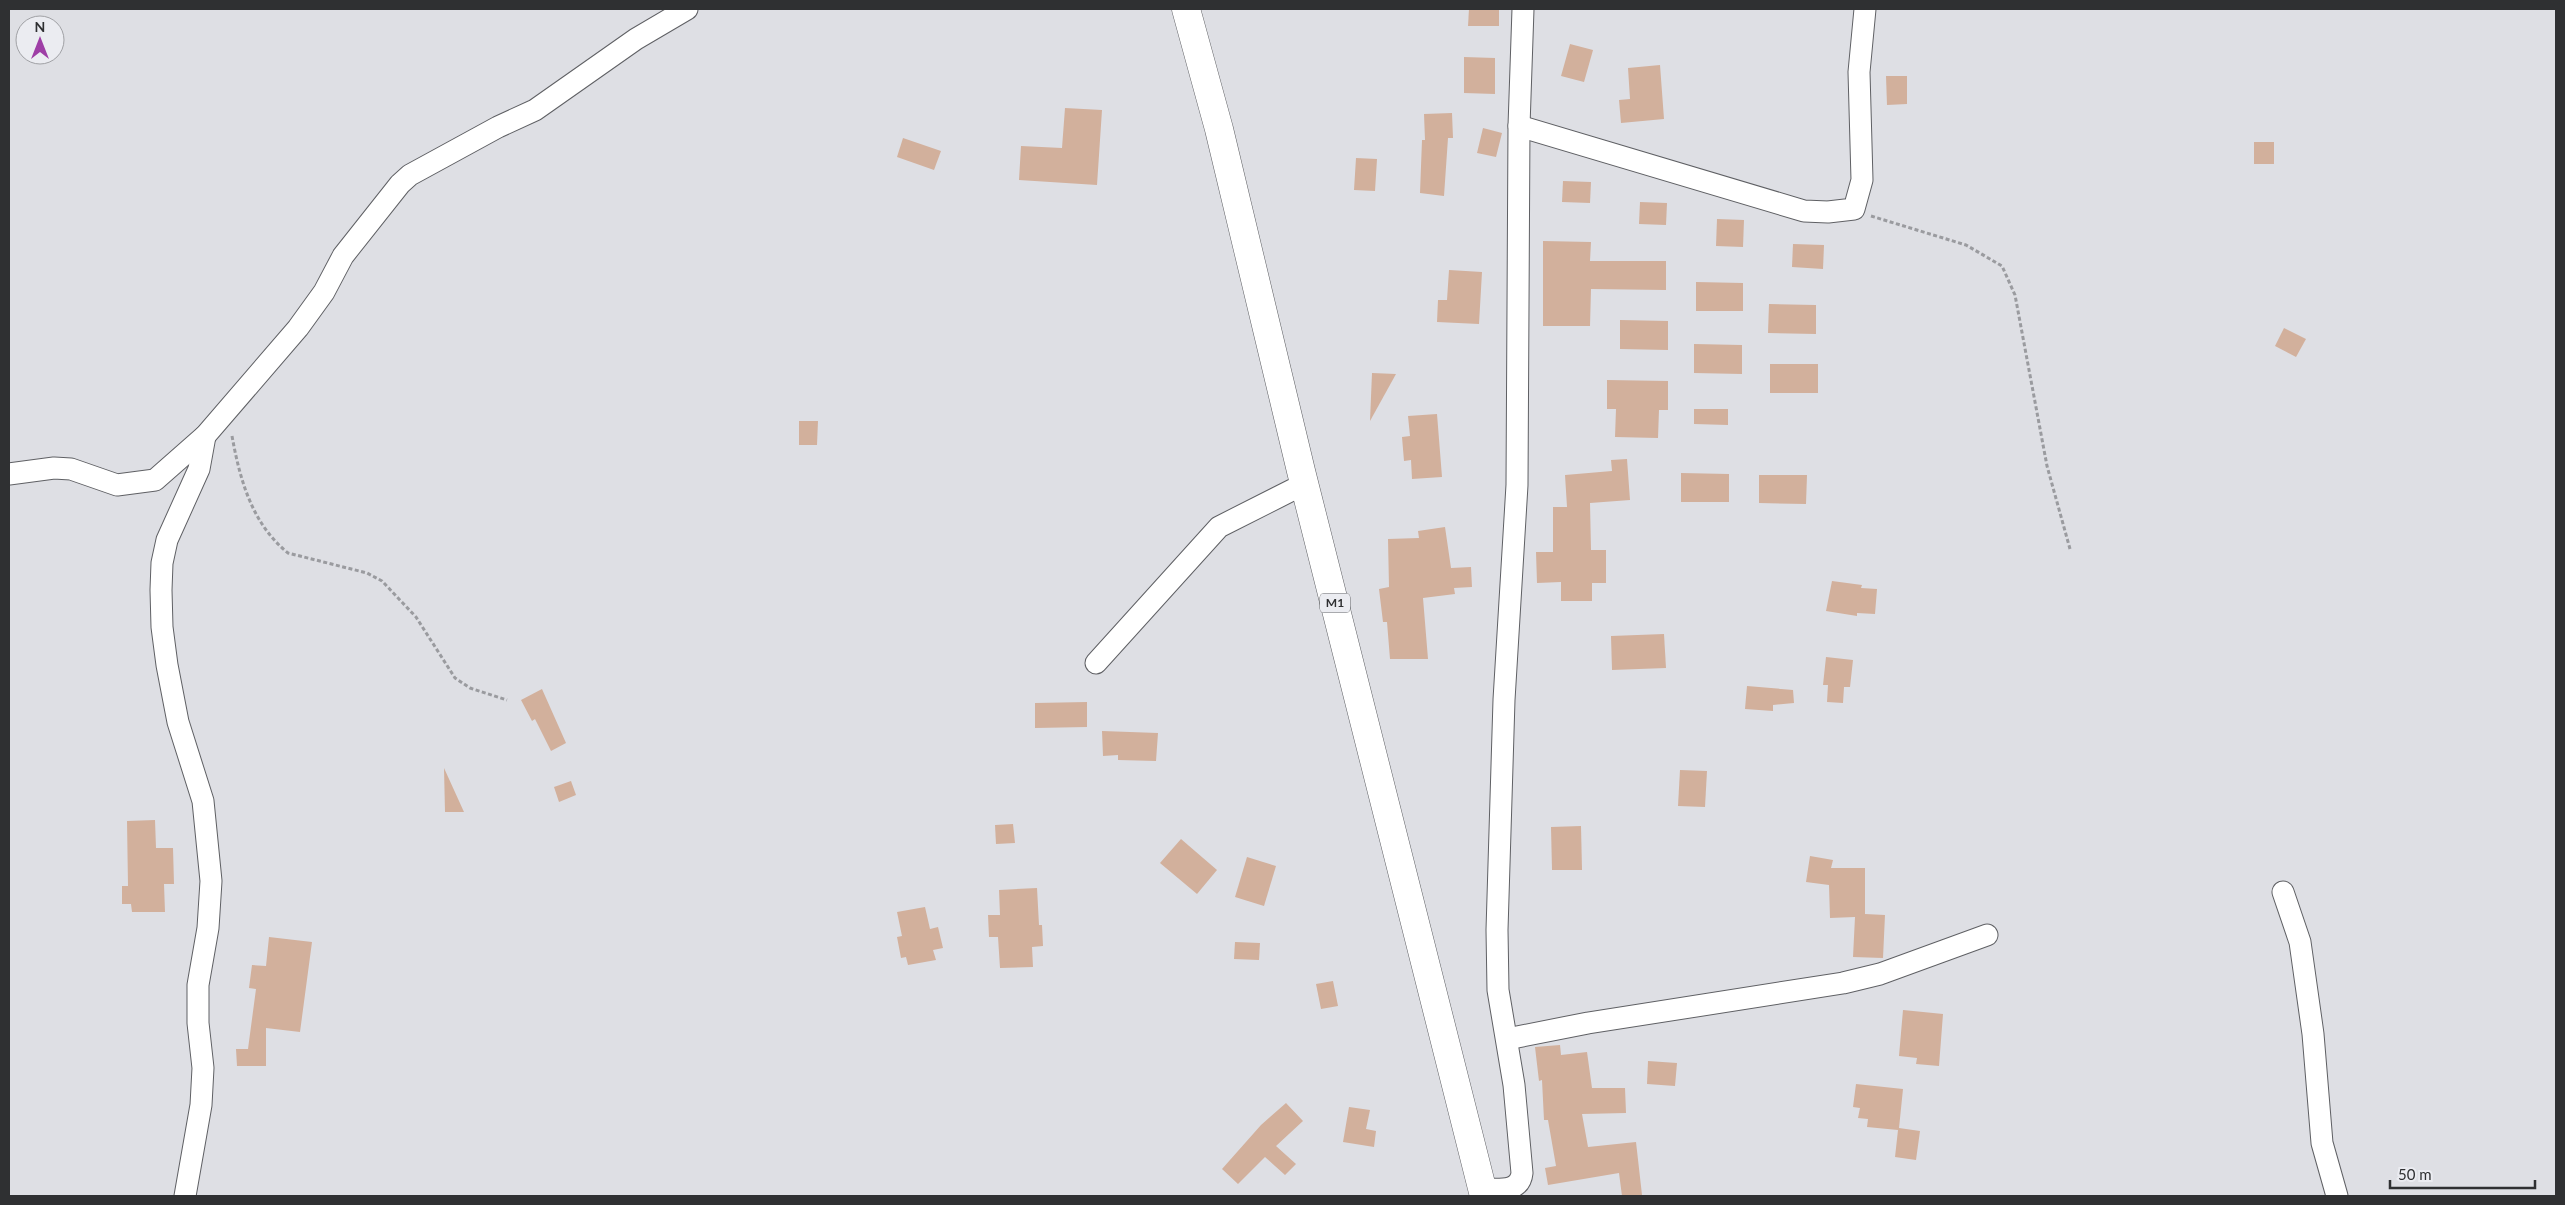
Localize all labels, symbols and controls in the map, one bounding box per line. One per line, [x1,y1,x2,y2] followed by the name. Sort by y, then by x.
[15,15,65,65] north arrow
[35,18,45,35] text: N
[1320,594,1350,612] road number: M1
[2390,1158,2535,1190] scale bar
[2398,1165,2432,1183] text: 50 m

